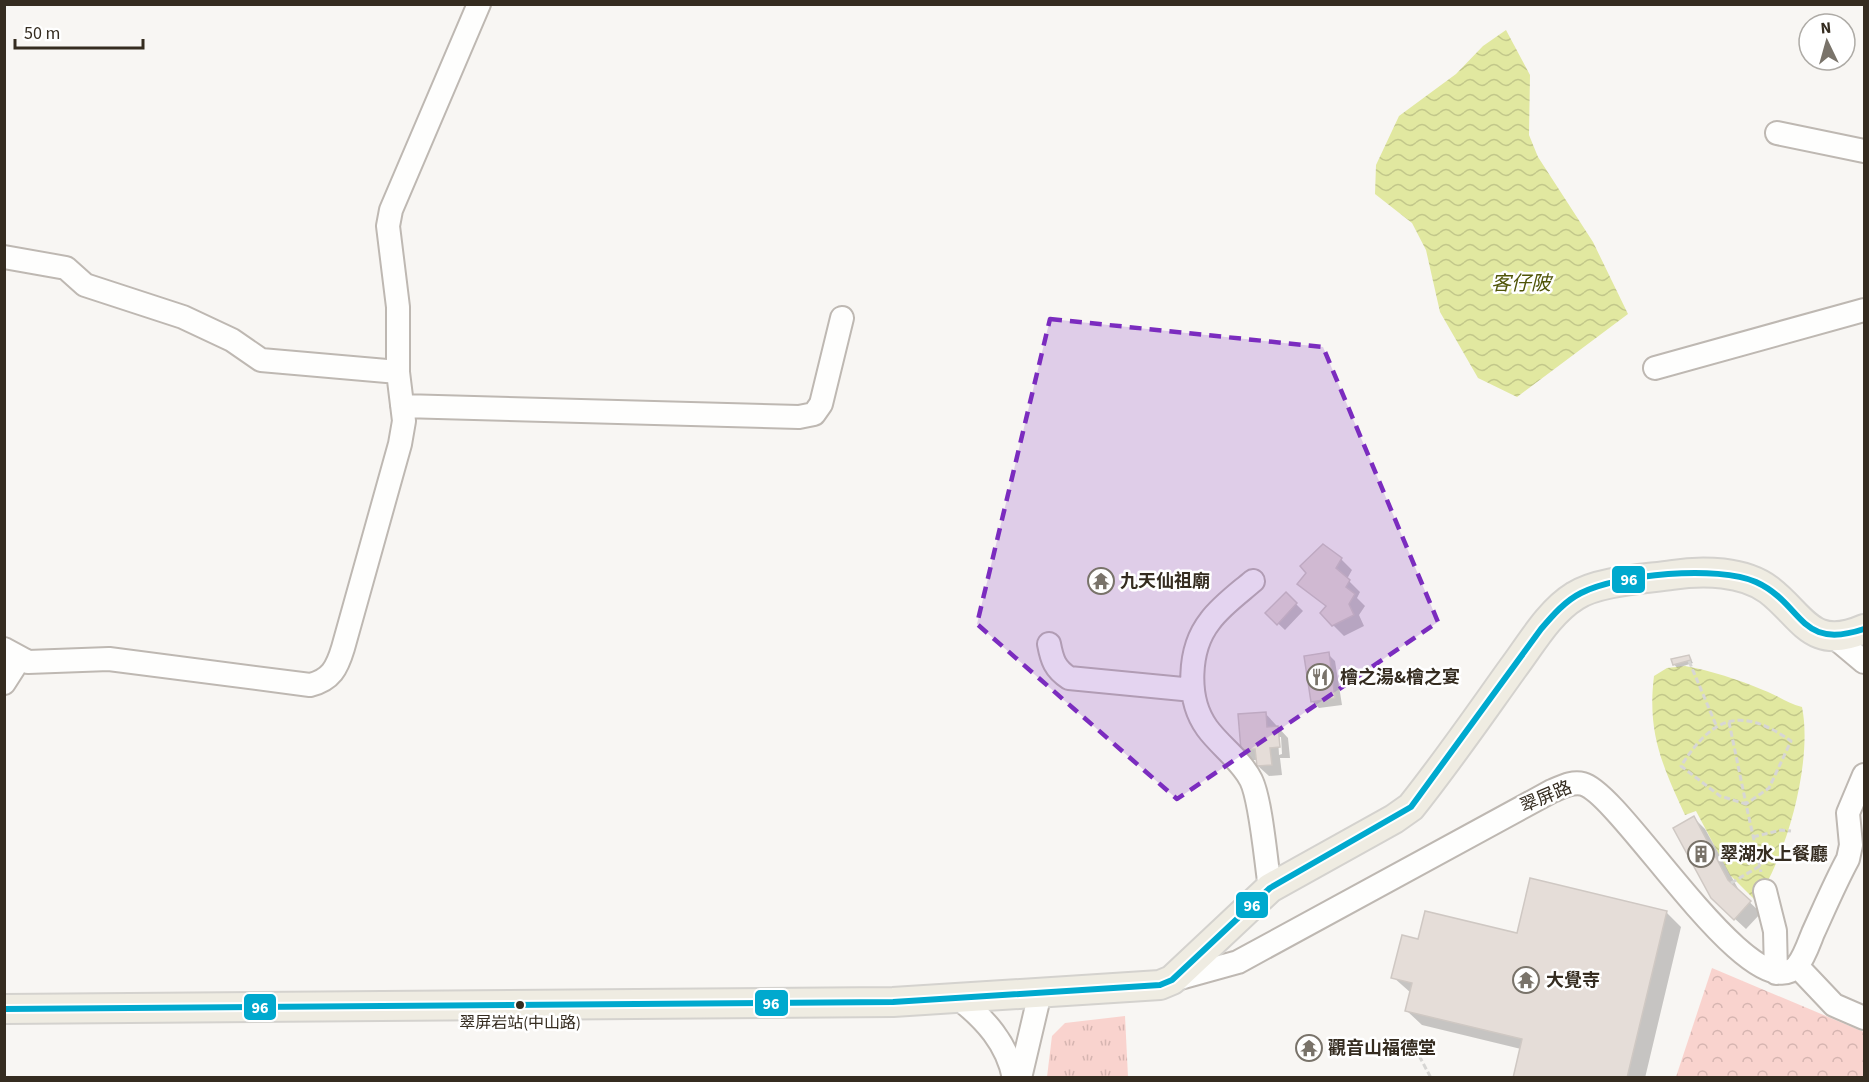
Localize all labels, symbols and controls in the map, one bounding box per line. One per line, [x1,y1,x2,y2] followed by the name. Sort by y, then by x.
[15,12,142,50] scale bar
[1797,12,1857,72] north arrow
[1820,17,1832,39] text: N
[24,21,60,46] text: 50 m
[1491,270,1554,298] water label: 客仔陂
[1611,565,1646,594] line badge: 96
[1086,566,1116,596] temple icon: 九天仙祖廟
[1120,569,1210,594] place label: 九天仙祖廟
[1621,569,1637,591] text: 96
[1305,662,1335,692] restaurant icon: 檜之湯&檜之宴
[1340,665,1460,690] place label: 檜之湯&檜之宴
[1516,775,1576,819] street label: 翠屏路
[1686,839,1716,869] building icon: 翠湖水上餐廳
[1720,842,1828,867] place label: 翠湖水上餐廳
[1235,891,1269,919] line badge: 96
[1244,895,1260,917] text: 96
[1511,965,1541,995] temple icon: 大覺寺
[1546,968,1600,993] place label: 大覺寺
[754,989,789,1017] line badge: 96
[243,993,277,1021] line badge: 96
[763,993,779,1015] text: 96
[252,997,268,1019] text: 96
[514,999,526,1011] marker: 翠屏岩站(中山路)
[459,1012,581,1034] place label: 翠屏岩站(中山路)
[1294,1033,1324,1063] temple icon: 觀音山福德堂
[1328,1036,1436,1061] place label: 觀音山福德堂

